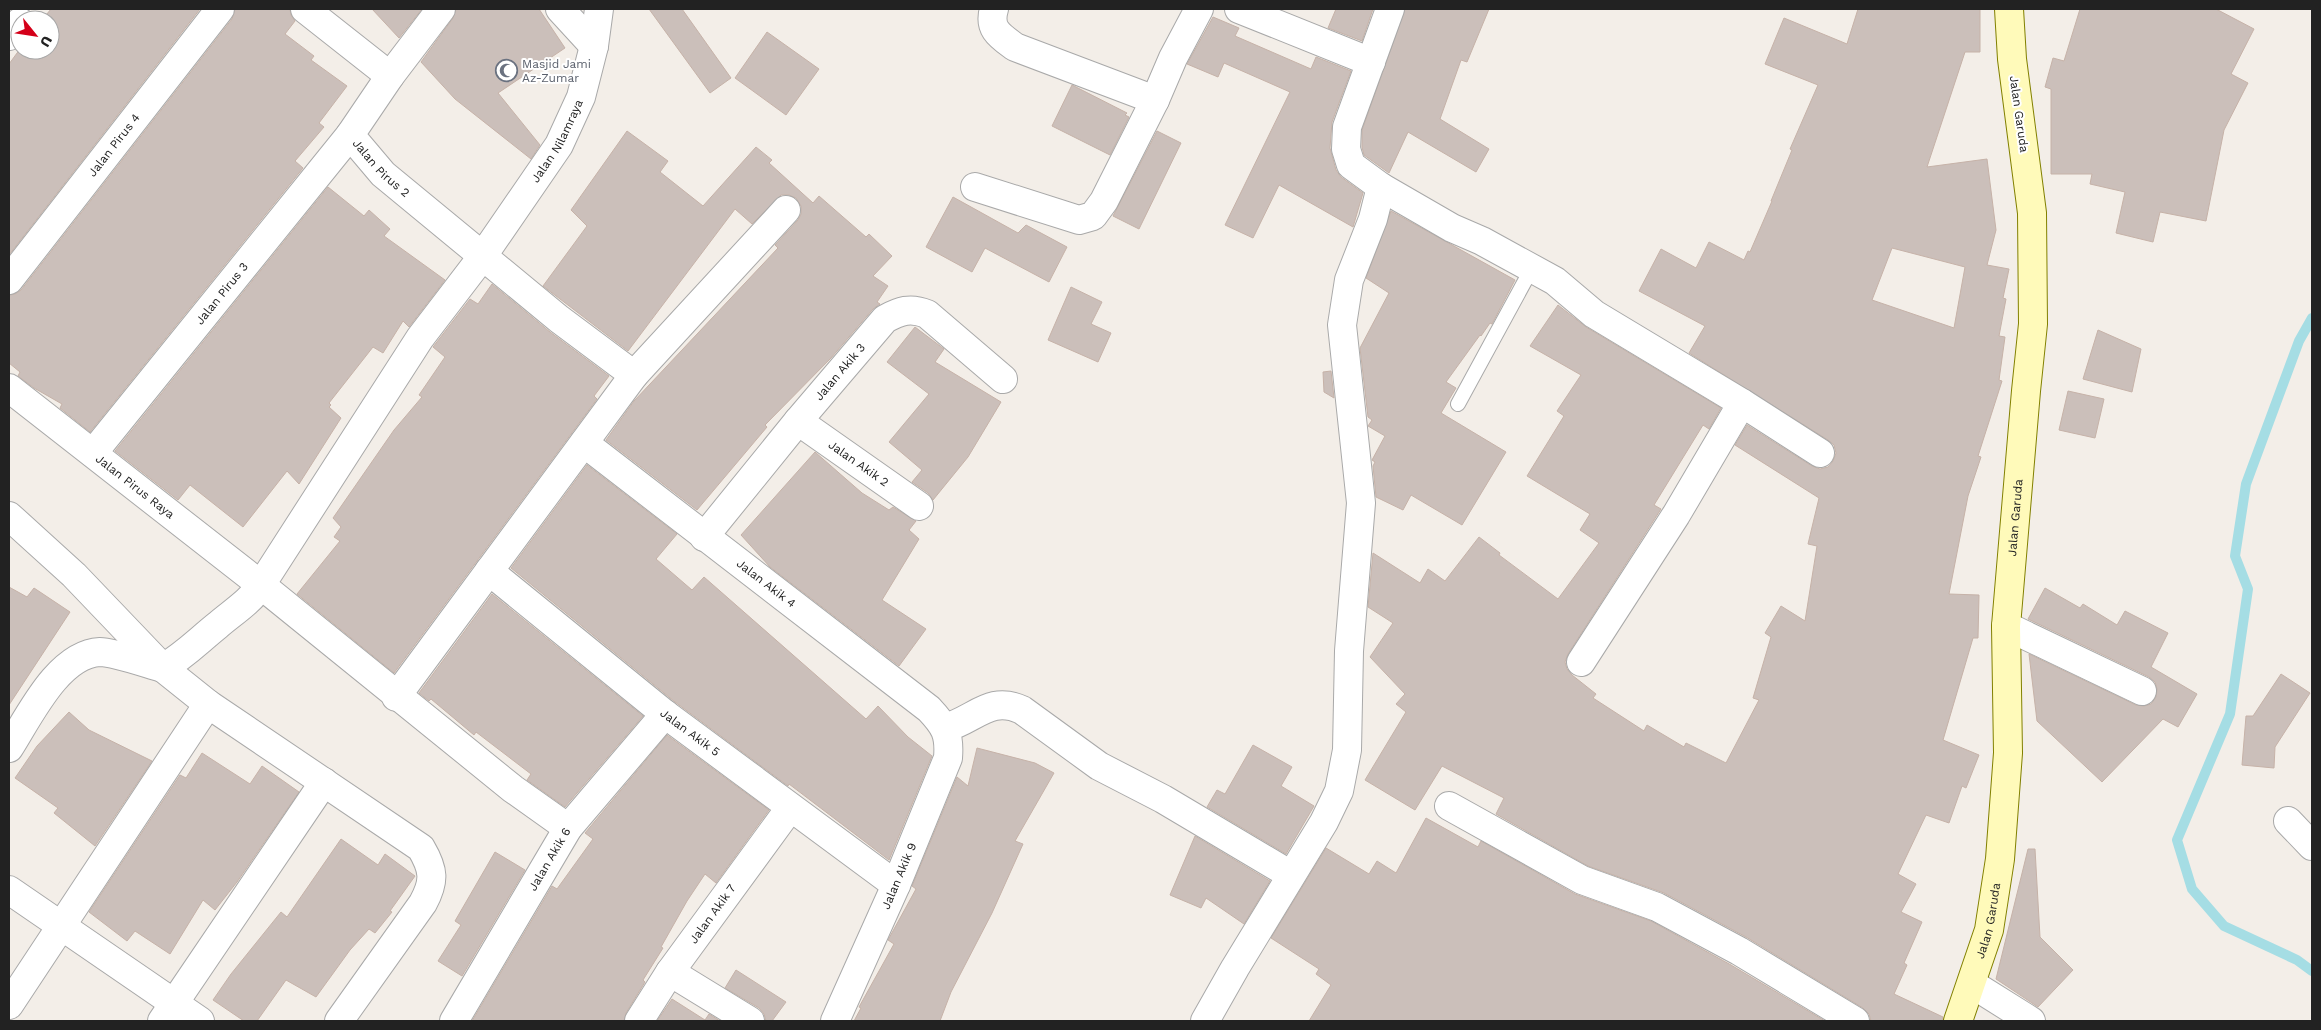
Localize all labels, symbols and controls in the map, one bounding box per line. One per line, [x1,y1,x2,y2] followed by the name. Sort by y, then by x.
[10,10,60,60] north arrow
[37,33,56,50] text: U
[522,57,591,85] place label: Masjid Jami Az-Zumar
[494,59,518,83] mosque icon: Masjid Jami Az-Zumar
[2007,75,2031,154] street label: Jalan Garuda
[528,97,586,185] street label: Jalan Nilamraya
[85,111,143,179] street label: Jalan Pirus 4
[350,136,412,200] street label: Jalan Pirus 2
[193,260,251,327] street label: Jalan Pirus 3
[812,340,868,403] street label: Jalan Akik 3
[826,438,891,490] street label: Jalan Akik 2
[93,451,177,522] street label: Jalan Pirus Raya
[2005,478,2025,557] street label: Jalan Garuda
[734,556,798,611] street label: Jalan Akik 4
[657,706,723,759] street label: Jalan Akik 5
[526,825,574,893] street label: Jalan Akik 6
[879,841,919,911] street label: Jalan Akik 9
[686,881,739,946] street label: Jalan Akik 7
[1973,882,2003,961] street label: Jalan Garuda

